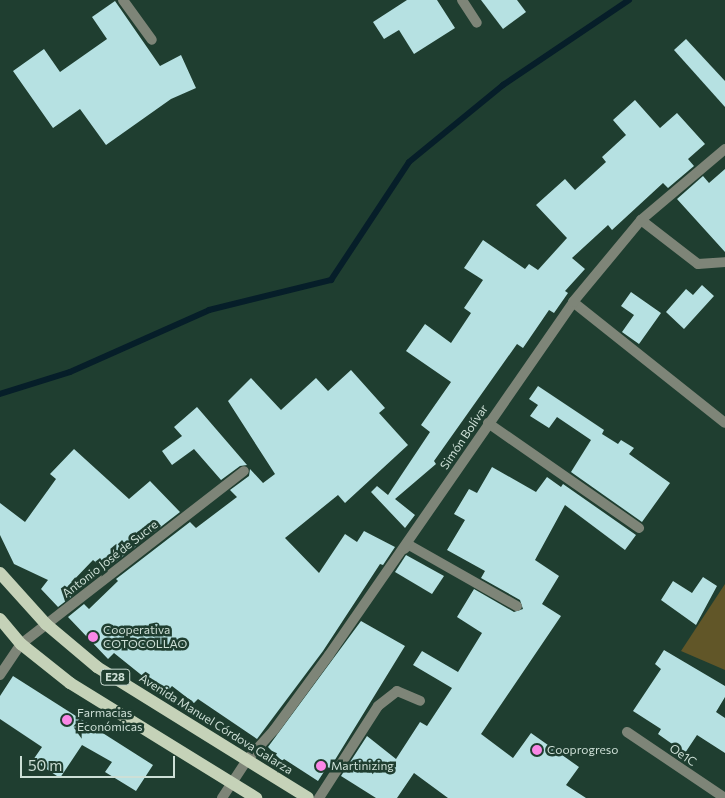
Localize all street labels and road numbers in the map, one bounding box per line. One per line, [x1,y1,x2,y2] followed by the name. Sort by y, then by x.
[437,402,491,472] street label: Simón Bolívar
[59,517,161,601] street label: Antonio José de Sucre
[100,669,130,686] road number: E28
[137,671,295,777] street label: Avenida Manuel Córdova Galarza
[667,741,699,769] street label: Oe1C

